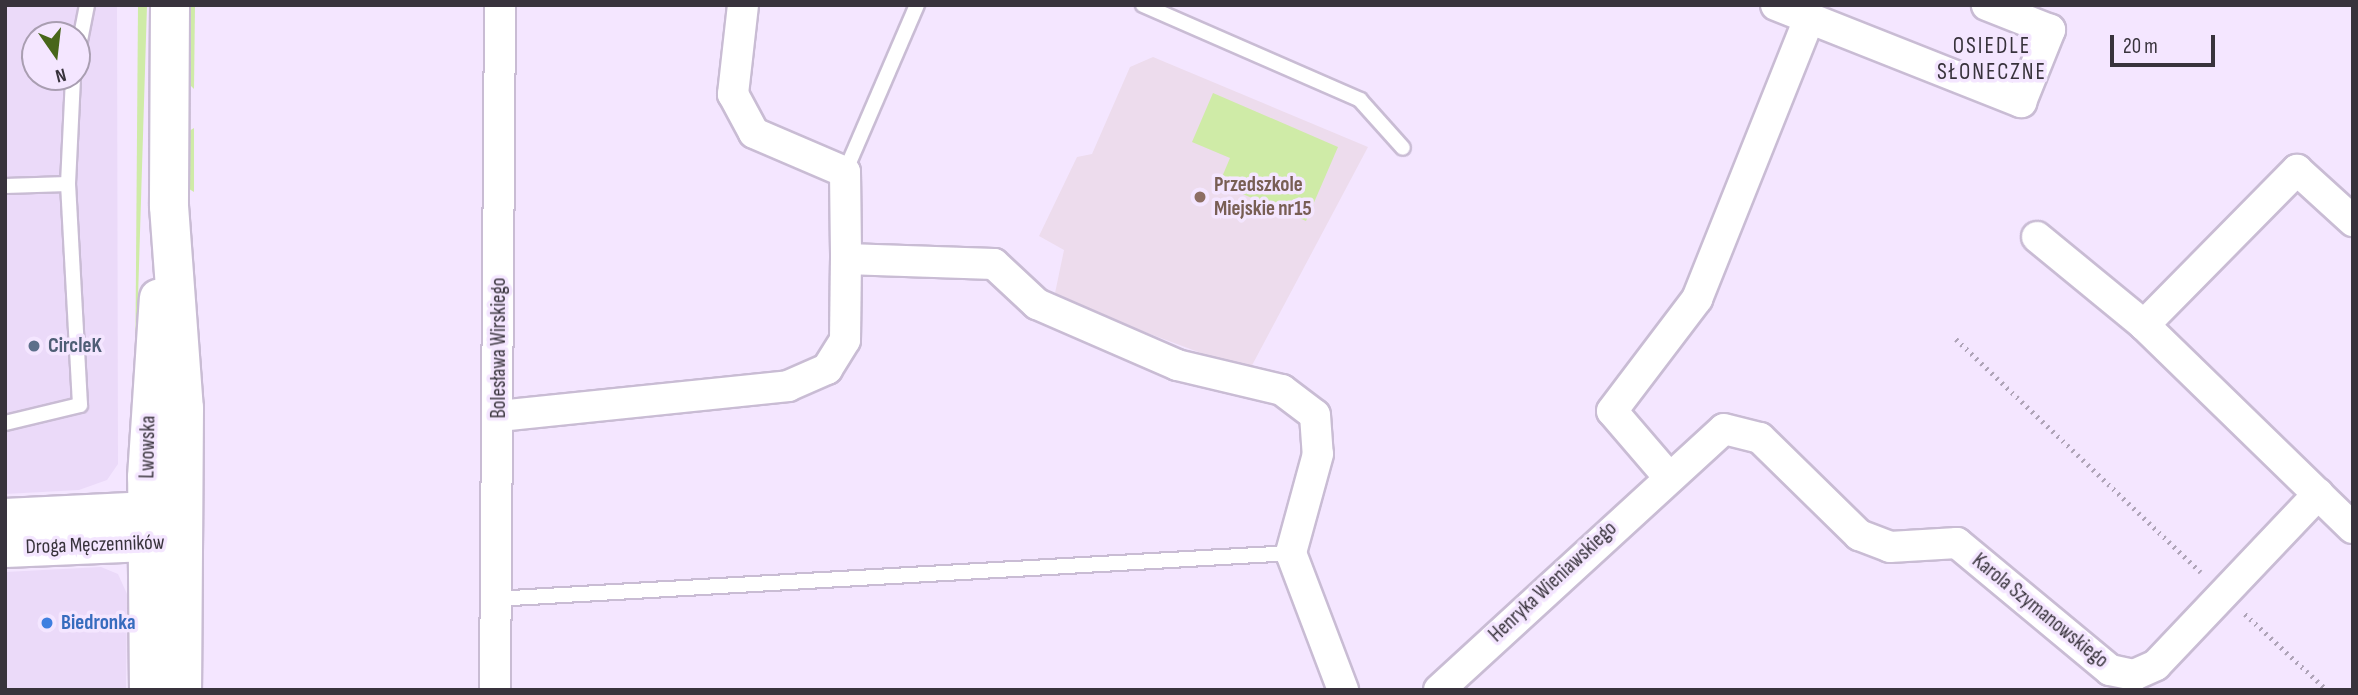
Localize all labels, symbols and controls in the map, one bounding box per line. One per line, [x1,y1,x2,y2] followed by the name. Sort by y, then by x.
[21,21,91,91] north arrow
[2113,21,2218,65] scale bar
[1938,32,2046,86] district label: OSIEDLE SŁONECZNE
[2123,34,2158,59] text: 20 m
[53,63,68,87] text: N
[1214,172,1312,222] place label: Przedszkole Miejskie nr15
[1192,189,1208,205] marker: Przedszkole Miejskie nr15
[486,278,512,418] street label: Bolesława Wirskiego
[48,333,102,359] place label: CircleK
[26,338,42,354] marker: CircleK
[135,415,161,479] street label: Lwowska
[1484,516,1622,648] street label: Henryka Wieniawskiego
[25,530,165,560] street label: Droga Męczenników
[1967,548,2113,674] street label: Karola Szymanowskiego
[61,610,136,636] place label: Biedronka
[39,615,55,631] marker: Biedronka

